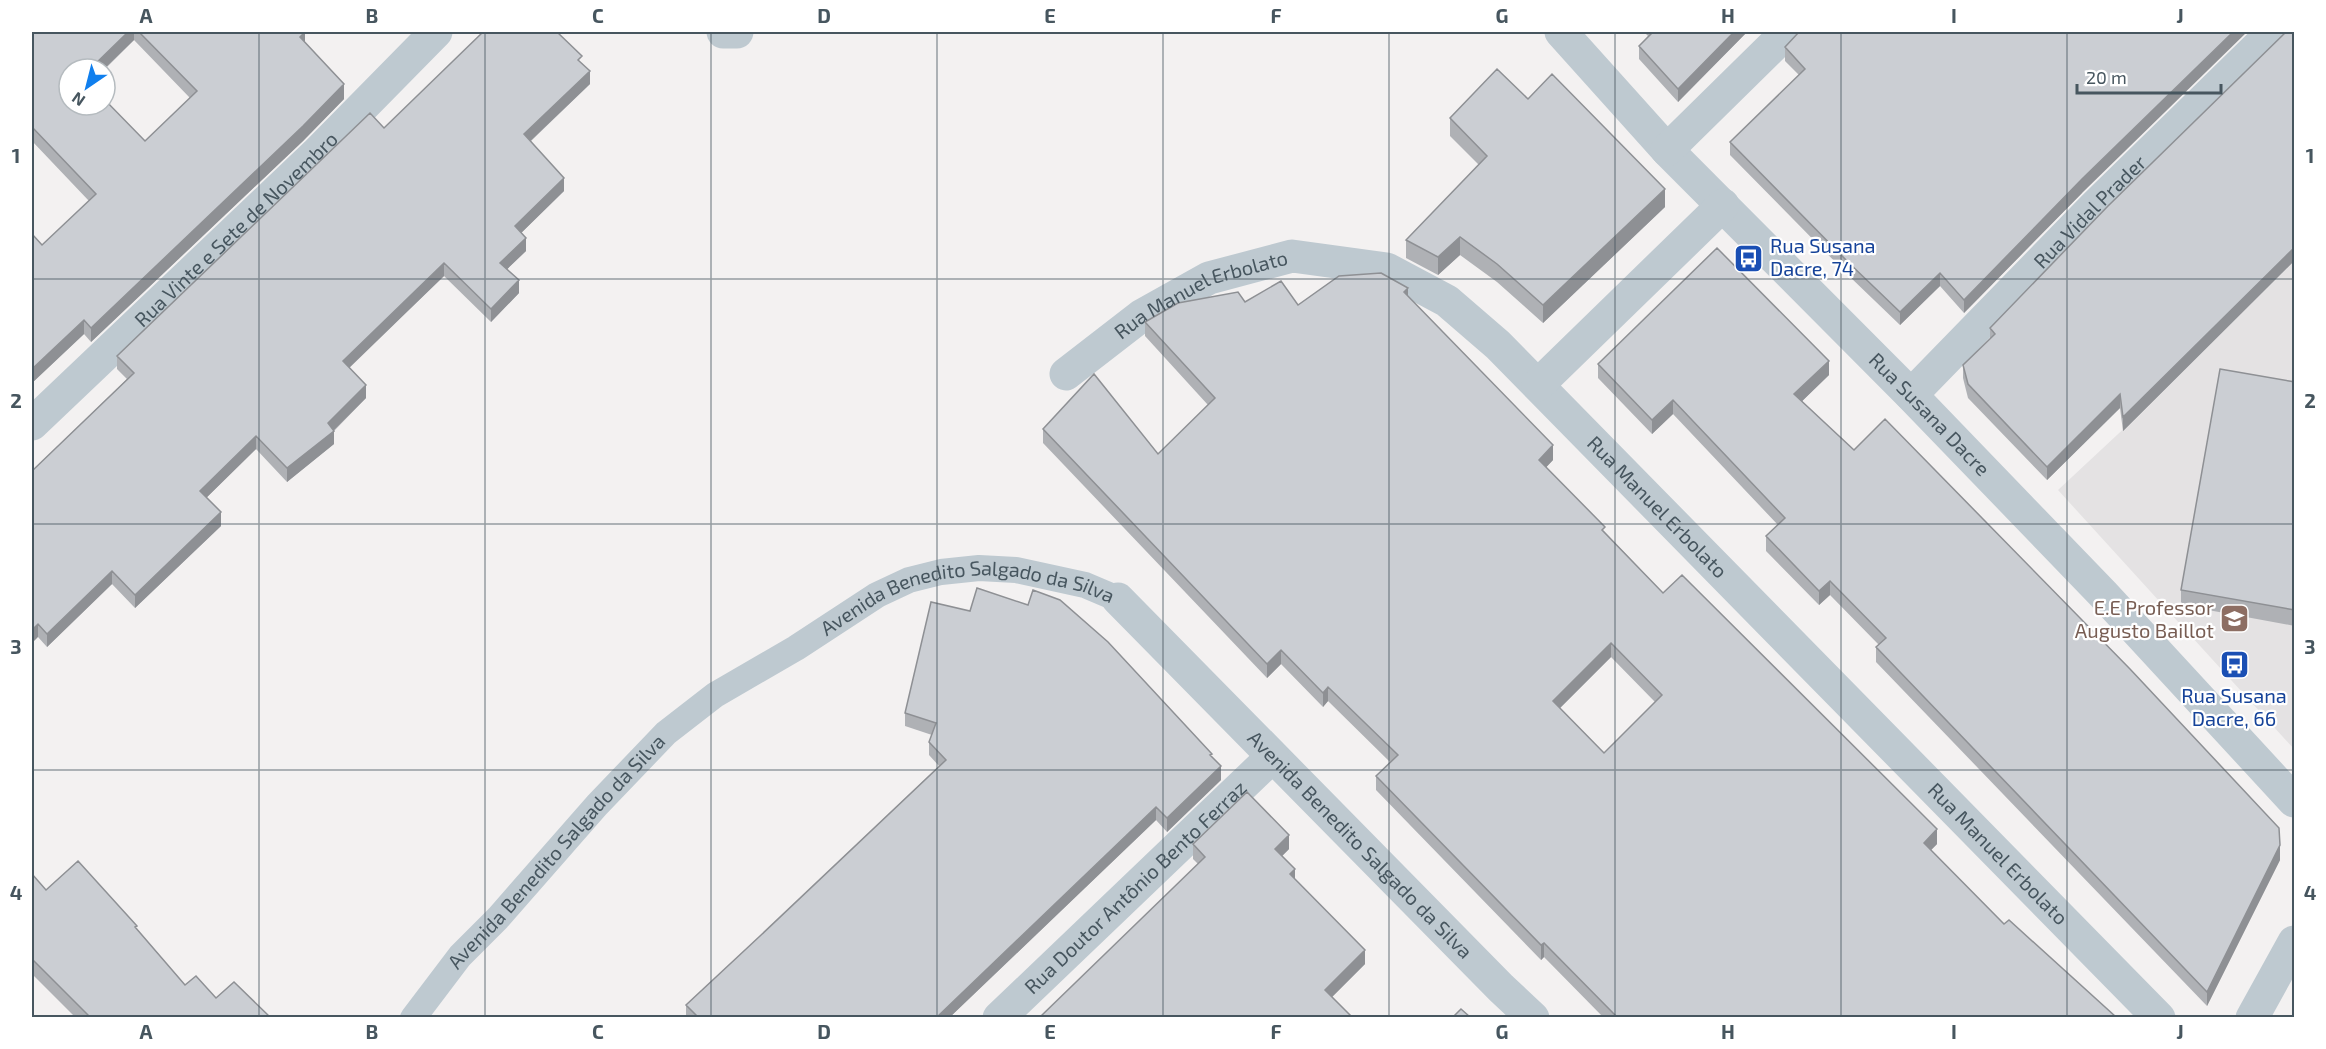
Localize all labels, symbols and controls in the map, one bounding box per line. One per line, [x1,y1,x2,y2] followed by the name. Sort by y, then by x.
[139,3,153,27] text: A
[366,3,378,27] text: B
[592,3,604,27] text: C
[817,3,831,27] text: D
[1044,3,1056,27] text: E
[1270,3,1282,27] text: F
[1496,3,1508,27] text: G
[1721,3,1735,27] text: H
[1951,3,1957,27] text: I
[2176,3,2184,27] text: J
[57,57,117,117] north arrow
[2077,57,2221,95] scale bar
[2086,66,2127,88] text: 20 m
[68,89,88,111] text: N
[129,126,342,331] street label: Rua Vinte e Sete de Novembro
[12,143,20,167] text: 1
[2306,143,2314,167] text: 1
[2028,150,2151,273] street label: Rua Vidal Prader
[1770,233,1876,280] place label: Rua Susana Dacre, 74
[1733,242,1765,274] bus stop icon: Rua Susana Dacre, 74
[1109,245,1290,343] street label: Rua Manuel Erbolato
[1865,347,1995,480] street label: Rua Susana Dacre
[10,388,22,412] text: 2
[2304,388,2316,412] text: 2
[1583,430,1733,582] street label: Rua Manuel Erbolato
[816,555,1118,640] street label: Avenida Benedito Salgado da Silva
[2075,595,2214,642] place label: E.E Professor Augusto Baillot
[2219,603,2251,635] school or university icon: E.E Professor Augusto Baillot
[10,634,22,658] text: 3
[2304,634,2316,658] text: 3
[2218,649,2250,681] bus stop icon: Rua Susana Dacre, 66
[2181,683,2287,730] place label: Rua Susana Dacre, 66
[1244,725,1478,963] street label: Avenida Benedito Salgado da Silva
[442,729,669,973] street label: Avenida Benedito Salgado da Silva
[1019,775,1251,998] street label: Rua Doutor Antônio Bento Ferraz
[1924,777,2073,929] street label: Rua Manuel Erbolato
[10,880,23,904] text: 4
[2304,880,2317,904] text: 4
[139,1019,153,1043] text: A
[366,1019,378,1043] text: B
[592,1019,604,1043] text: C
[817,1019,831,1043] text: D
[1044,1019,1056,1043] text: E
[1270,1019,1282,1043] text: F
[1496,1019,1508,1043] text: G
[1721,1019,1735,1043] text: H
[1951,1019,1957,1043] text: I
[2176,1019,2184,1043] text: J

